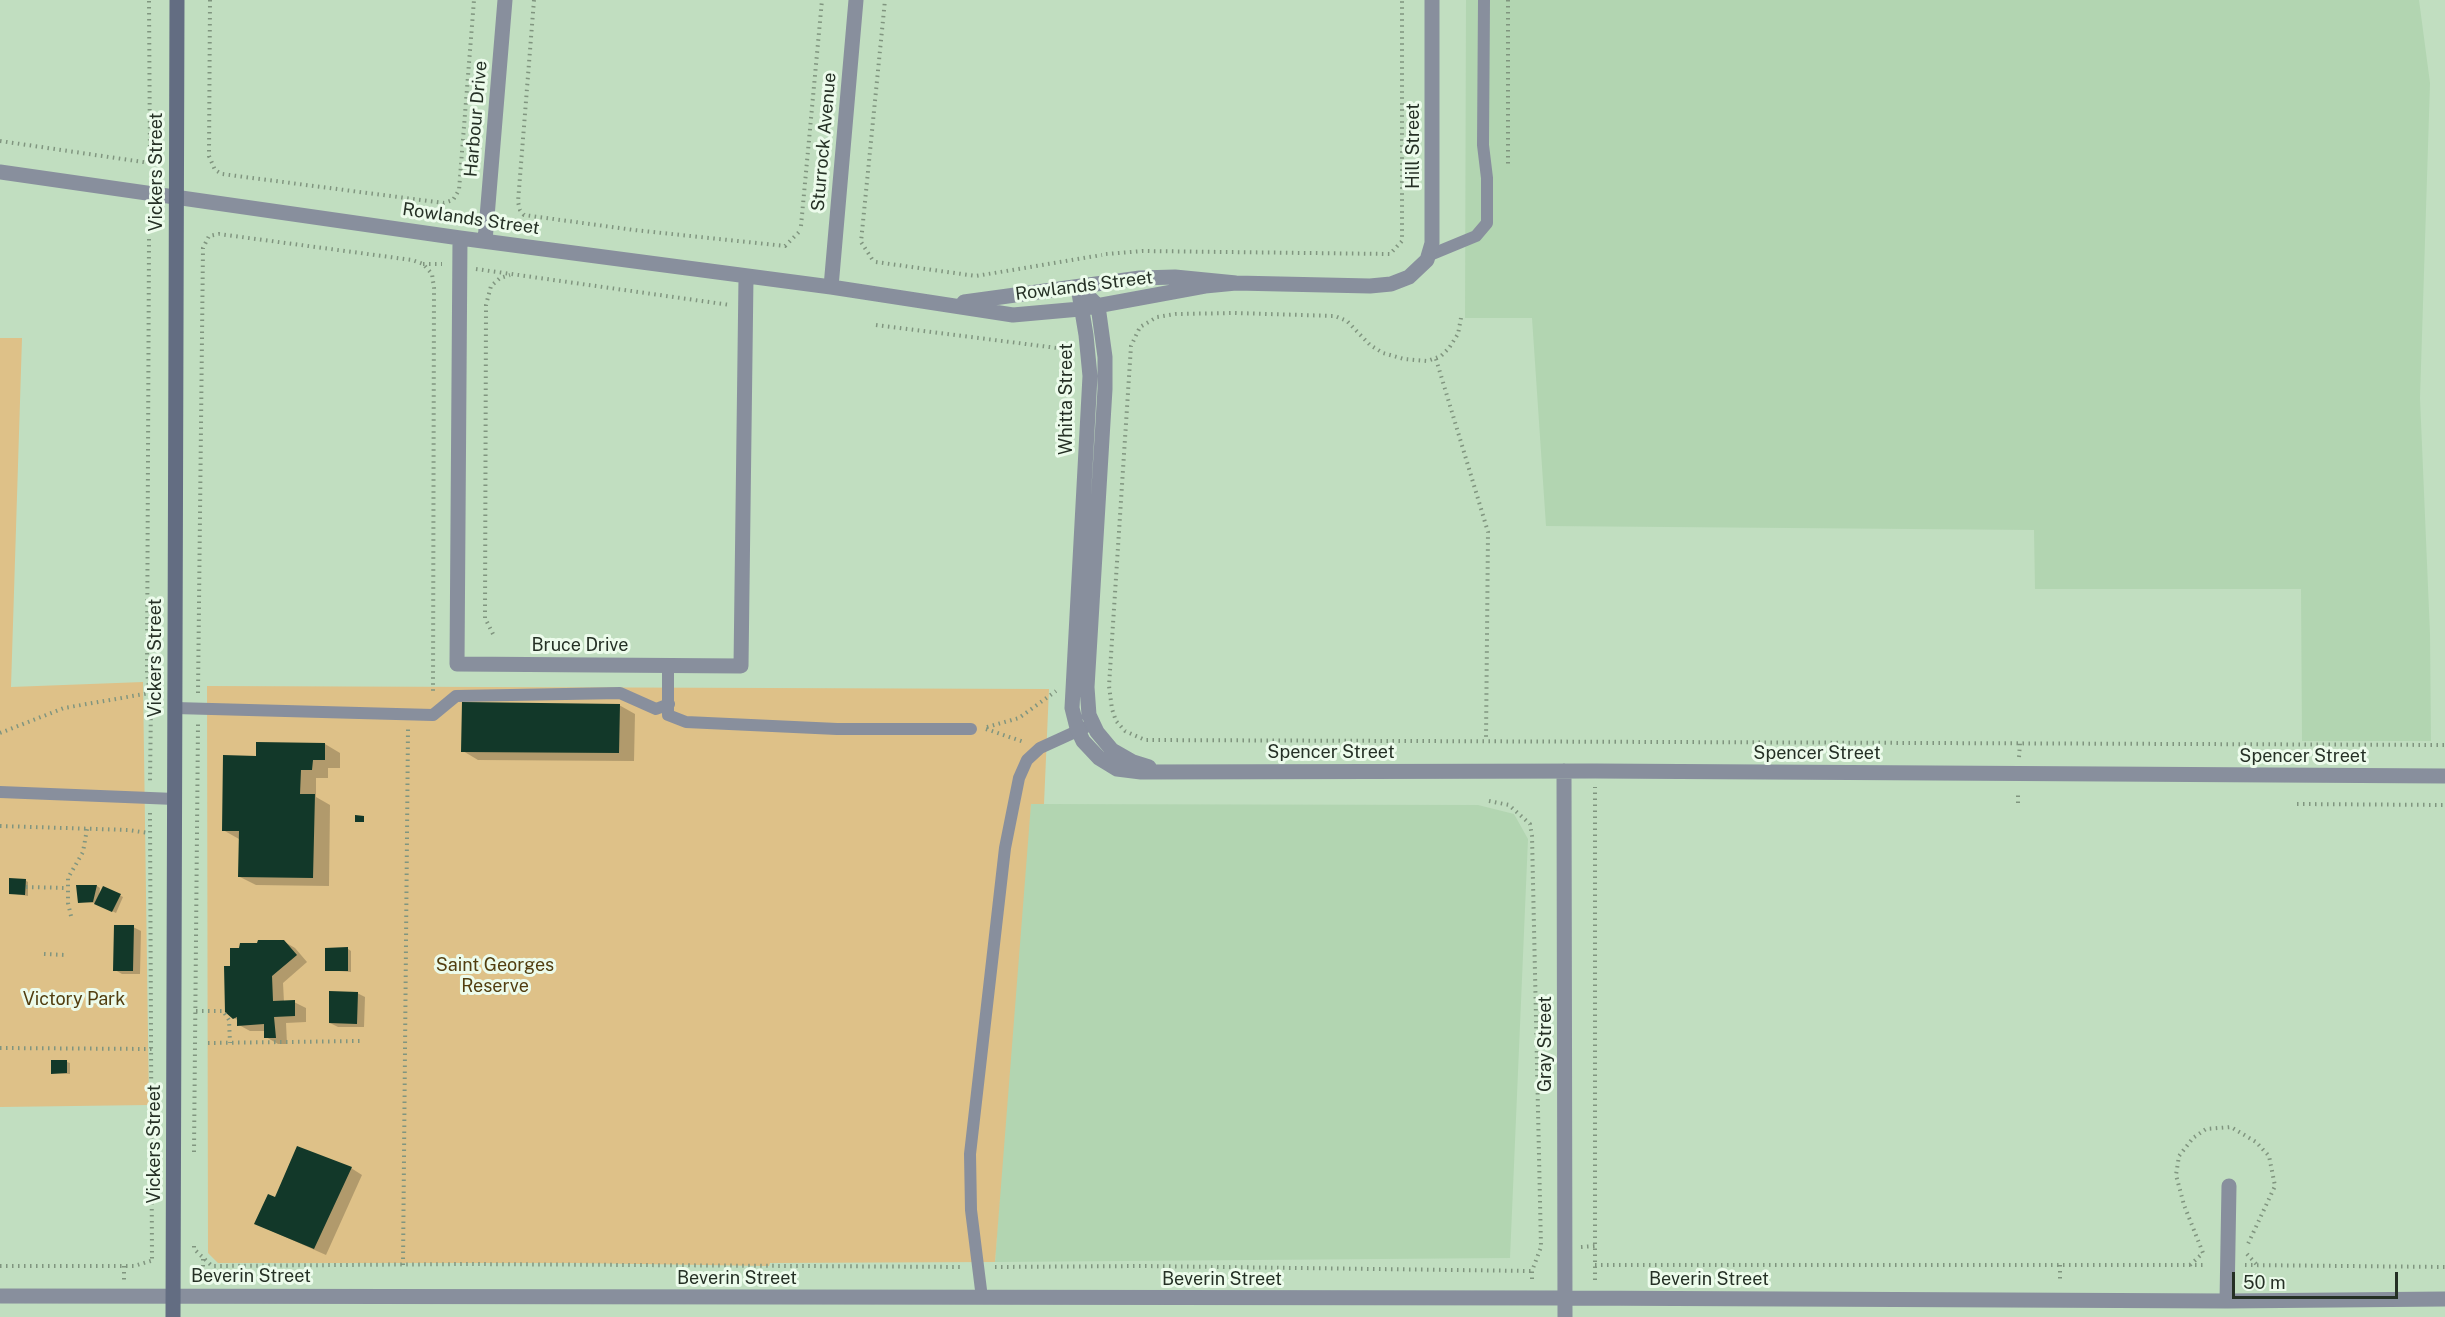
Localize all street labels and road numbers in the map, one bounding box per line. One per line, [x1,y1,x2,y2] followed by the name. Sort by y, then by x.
[460,60,492,178] street label: Harbour Drive
[807,72,841,212] street label: Sturrock Avenue
[1402,103,1424,189] street label: Hill Street
[145,112,167,232] street label: Vickers Street
[401,199,541,239] street label: Rowlands Street
[1014,267,1154,305] street label: Rowlands Street
[1055,343,1077,455] street label: Whitta Street
[144,598,166,718] street label: Vickers Street
[532,634,628,656] street label: Bruce Drive
[1267,741,1395,763] street label: Spencer Street
[1753,742,1881,764] street label: Spencer Street
[2239,745,2367,767] street label: Spencer Street
[1534,996,1556,1092] street label: Gray Street
[143,1084,165,1204] street label: Vickers Street
[191,1265,311,1287] street label: Beverin Street
[677,1267,797,1289] street label: Beverin Street
[1162,1268,1282,1290] street label: Beverin Street
[1649,1268,1769,1290] street label: Beverin Street

